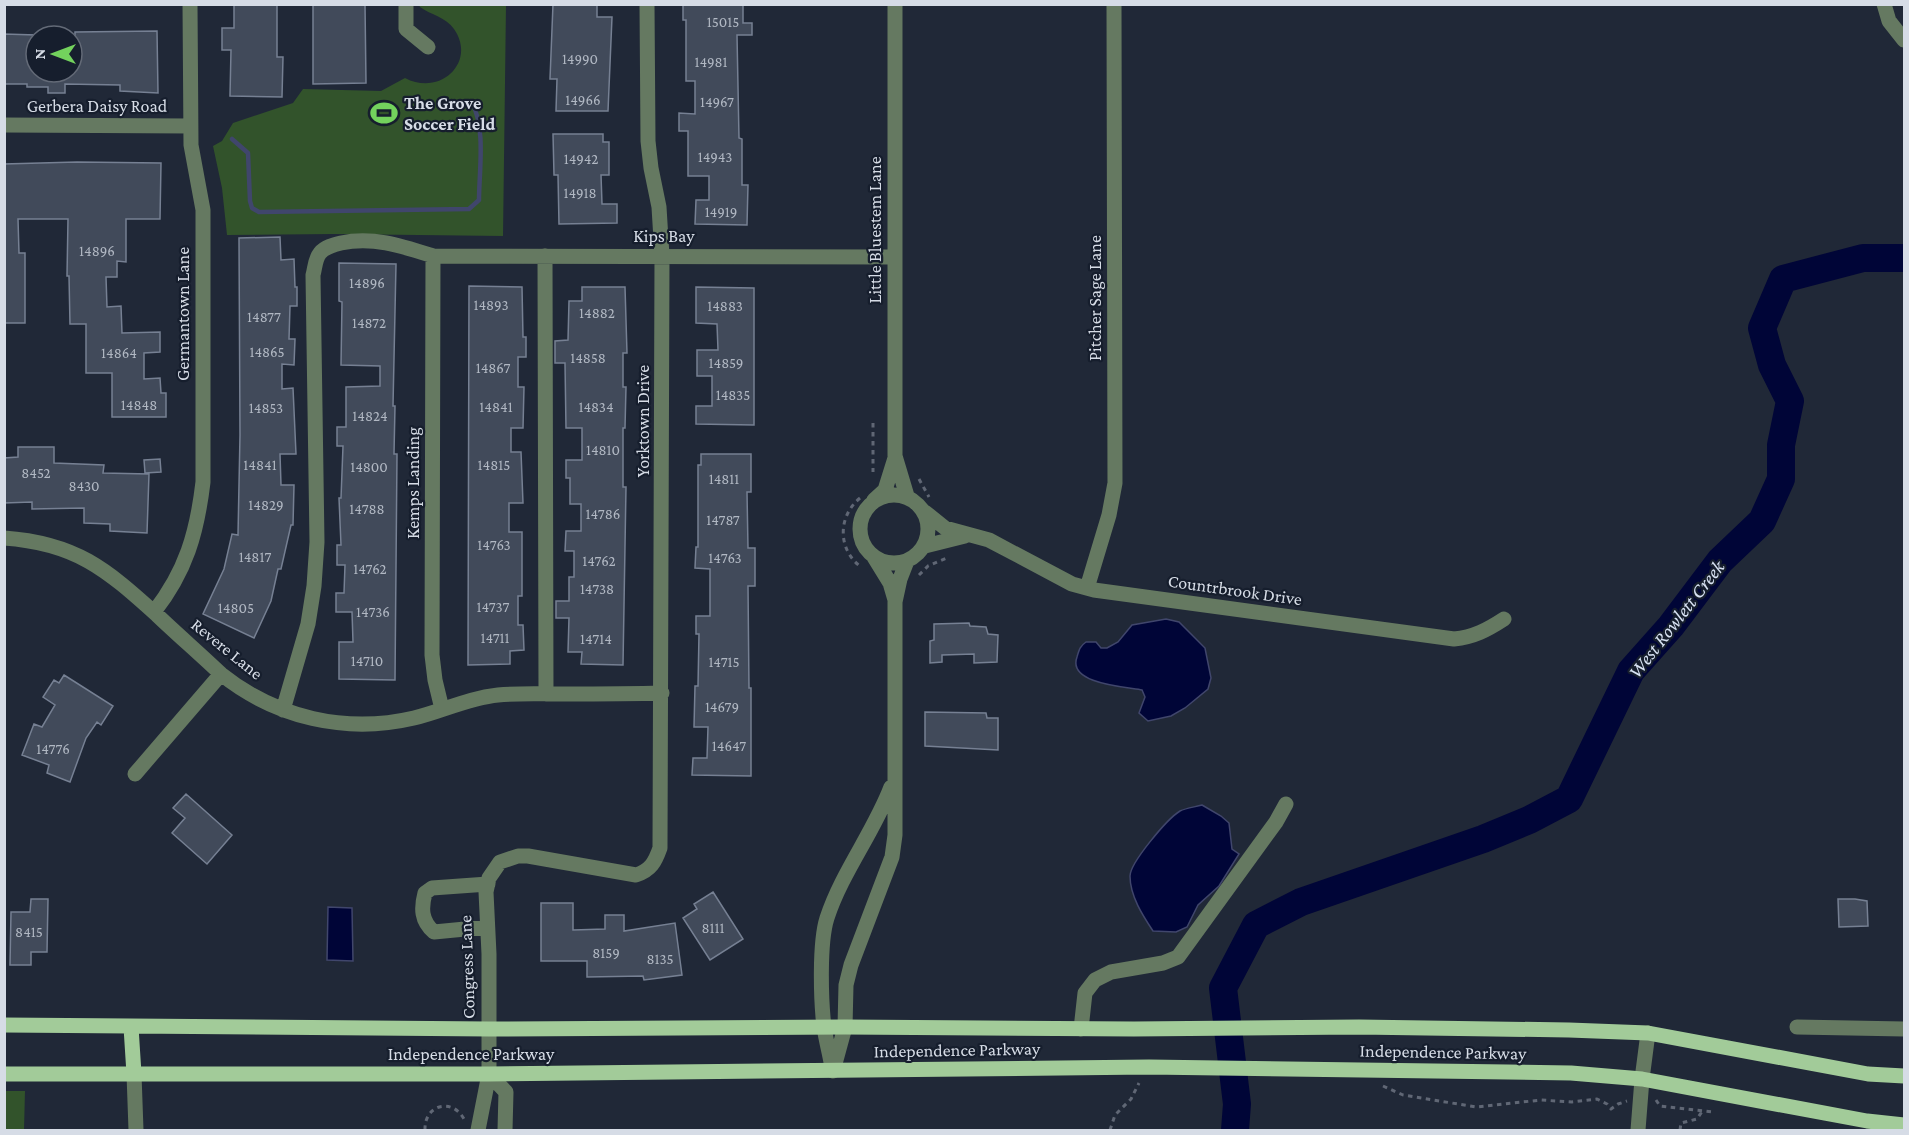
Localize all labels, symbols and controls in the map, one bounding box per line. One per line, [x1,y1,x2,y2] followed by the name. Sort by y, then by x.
[707,14,739,30] house number: 15015
[24,24,84,84] north arrow
[31,48,48,59] text: N
[562,51,598,67] house number: 14990
[694,54,728,70] house number: 14981
[565,92,601,108] house number: 14966
[404,93,495,134] place label: The Grove Soccer Field
[700,94,734,110] house number: 14967
[27,96,168,116] street label: Gerbera Daisy Road
[369,98,399,128] sports icon: The Grove Soccer Field
[698,149,732,165] house number: 14943
[564,151,598,167] house number: 14942
[865,156,885,304] street label: Little Bluestem Lane
[563,185,597,201] house number: 14918
[705,204,737,220] house number: 14919
[633,226,695,246] street label: Kips Bay
[1085,235,1105,361] street label: Pitcher Sage Lane
[79,243,115,259] house number: 14896
[173,247,193,381] street label: Germantown Lane
[349,275,385,291] house number: 14896
[473,297,509,313] house number: 14893
[707,298,743,314] house number: 14883
[579,305,615,321] house number: 14882
[247,309,281,325] house number: 14877
[352,315,386,331] house number: 14872
[249,344,285,360] house number: 14865
[101,345,137,361] house number: 14864
[570,350,606,366] house number: 14858
[709,355,743,371] house number: 14859
[476,360,510,376] house number: 14867
[633,365,653,477] street label: Yorktown Drive
[716,387,750,403] house number: 14835
[121,397,157,413] house number: 14848
[479,399,513,415] house number: 14841
[578,399,614,415] house number: 14834
[249,400,283,416] house number: 14853
[352,408,388,424] house number: 14824
[403,427,423,539] street label: Kemps Landing
[586,442,620,458] house number: 14810
[243,457,277,473] house number: 14841
[478,457,510,473] house number: 14815
[350,459,388,475] house number: 14800
[21,465,51,481] house number: 8452
[709,471,739,487] house number: 14811
[68,478,100,494] house number: 8430
[248,497,284,513] house number: 14829
[349,501,385,517] house number: 14788
[586,506,620,522] house number: 14786
[706,512,740,528] house number: 14787
[477,537,511,553] house number: 14763
[239,549,271,565] house number: 14817
[708,550,742,566] house number: 14763
[582,553,616,569] house number: 14762
[1623,555,1730,682] water label: West Rowlett Creek
[353,561,387,577] house number: 14762
[1167,571,1303,609] street label: Countrbrook Drive
[580,581,614,597] house number: 14738
[477,599,510,615] house number: 14737
[218,600,254,616] house number: 14805
[356,604,390,620] house number: 14736
[187,614,267,684] street label: Revere Lane
[480,630,510,646] house number: 14711
[580,631,612,647] house number: 14714
[351,653,383,669] house number: 14710
[708,654,740,670] house number: 14715
[705,699,739,715] house number: 14679
[712,738,746,754] house number: 14647
[36,741,70,757] house number: 14776
[455,915,479,1019] street label: Congress Lane
[701,920,725,936] house number: 8111
[15,924,43,940] house number: 8415
[592,945,620,961] house number: 8159
[646,951,674,967] house number: 8135
[874,1039,1041,1061] street label: Independence Parkway
[1360,1041,1527,1063] street label: Independence Parkway
[388,1044,555,1064] street label: Independence Parkway

